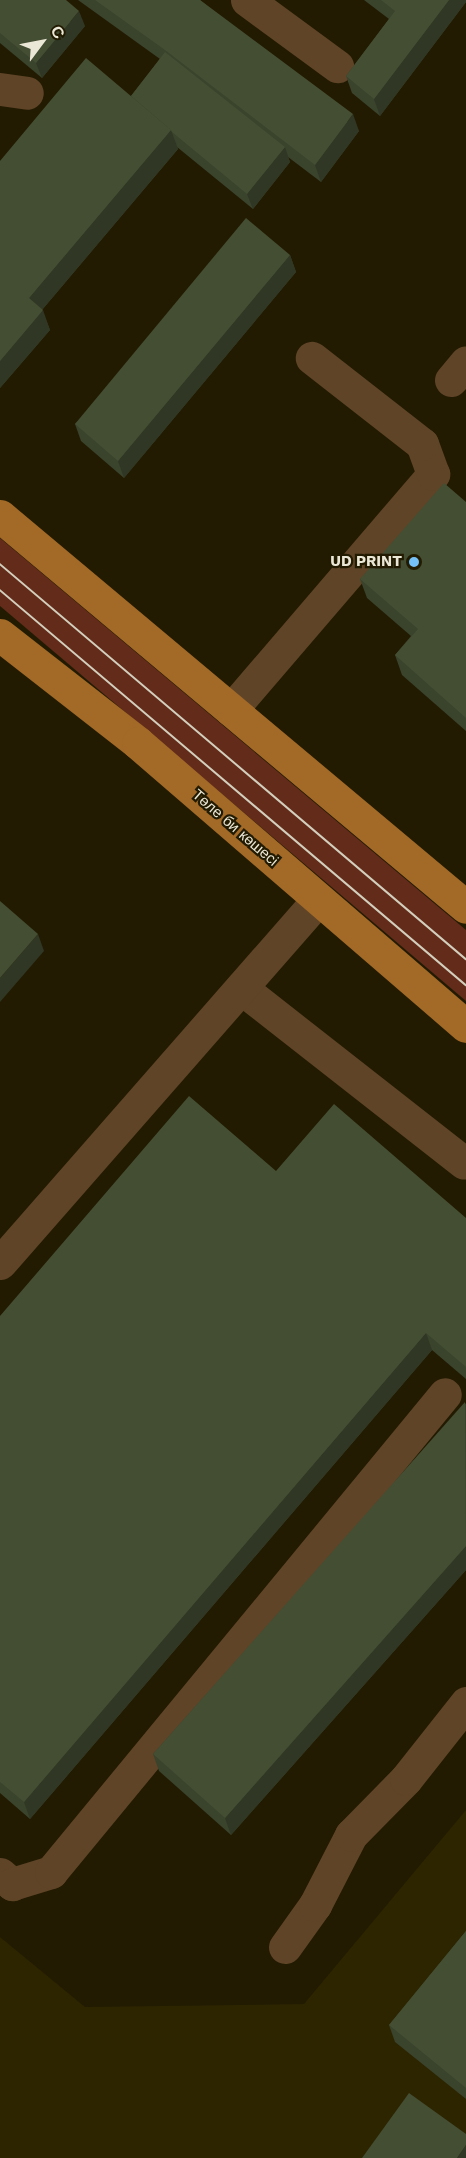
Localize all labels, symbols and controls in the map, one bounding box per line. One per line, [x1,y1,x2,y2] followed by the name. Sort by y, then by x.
[12,12,72,72] north arrow
[47,22,69,42] text: С
[330,553,402,571] place label: UD PRINT
[407,555,421,569] marker: UD PRINT
[188,786,282,870] street label: Төле би көшесі

